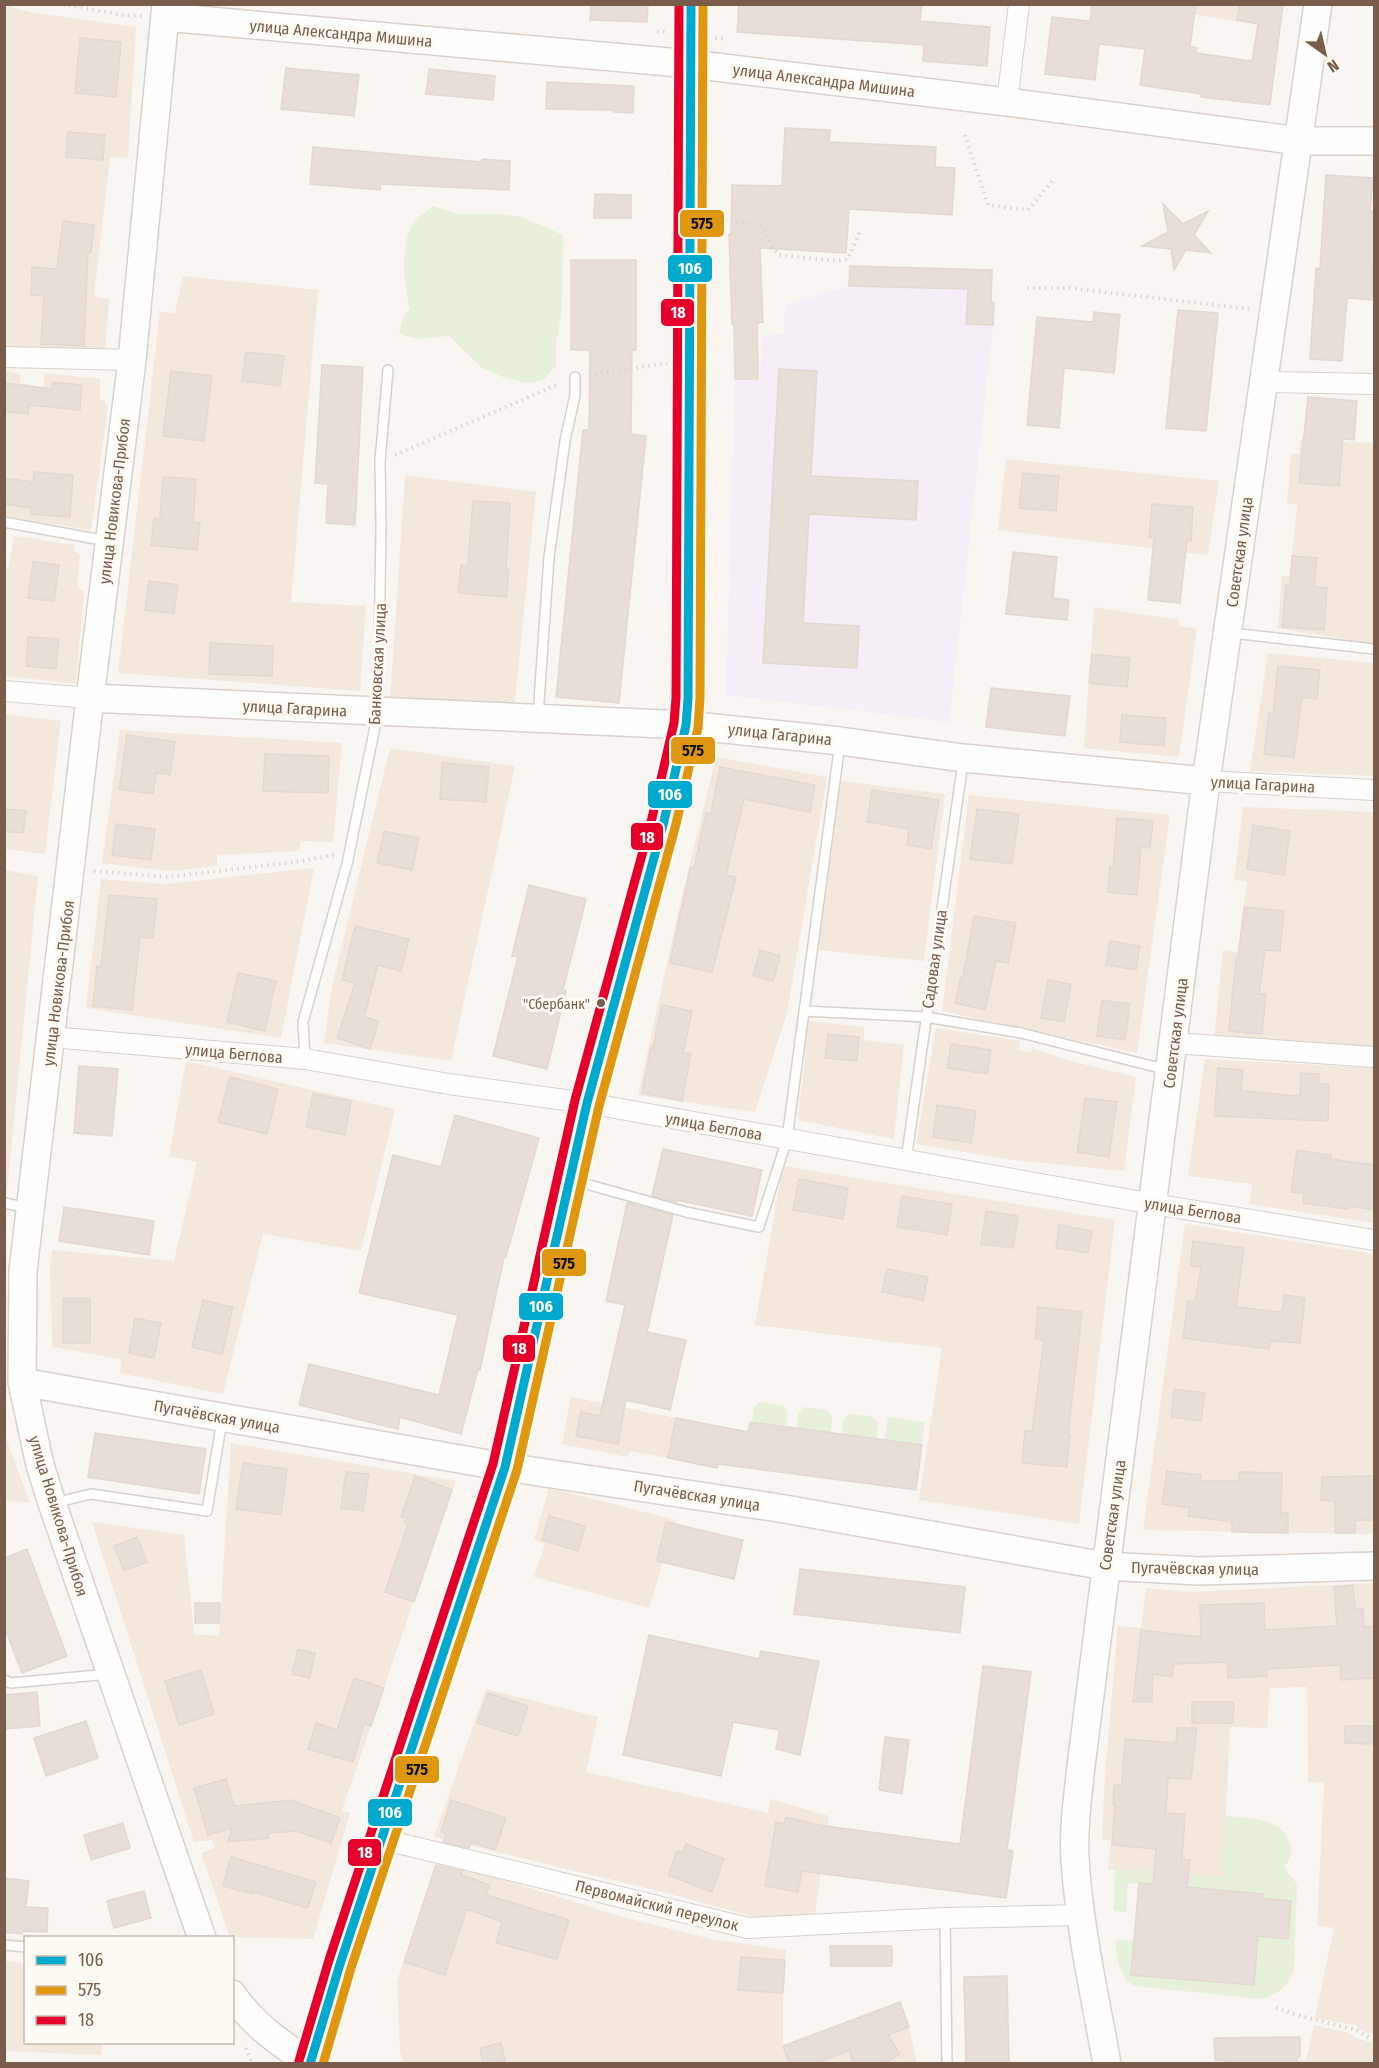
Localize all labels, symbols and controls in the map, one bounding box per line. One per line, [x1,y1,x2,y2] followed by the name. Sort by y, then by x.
[249,16,433,51] street label: улица Александра Мишина
[1295,24,1355,84] north arrow
[1324,55,1342,77] text: N
[732,60,916,101] street label: улица Александра Мишина
[679,209,725,238] line badge: 575
[691,214,713,233] text: 575
[667,254,713,283] line badge: 106
[678,259,702,278] text: 106
[660,298,695,327] line badge: 18
[670,303,686,322] text: 18
[95,417,134,585] street label: улица Новикова-Прибоя
[1222,495,1257,609] street label: Советская улица
[365,602,390,726] street label: Банковская улица
[242,696,348,721] street label: улица Гагарина
[727,720,833,749] street label: улица Гагарина
[670,736,716,765] line badge: 575
[682,741,704,760] text: 575
[1210,772,1316,797] street label: улица Гагарина
[647,780,693,809] line badge: 106
[658,785,682,804] text: 106
[630,822,664,851] line badge: 18
[639,828,655,847] text: 18
[39,899,78,1067] street label: улица Новикова-Прибоя
[918,908,951,1010] street label: Садовая улица
[1159,976,1192,1090] street label: Советская улица
[523,996,590,1013] place label: "Сбербанк"
[595,997,607,1009] marker: "Сбербанк"
[184,1040,284,1067] street label: улица Беглова
[664,1109,764,1144] street label: улица Беглова
[1143,1193,1243,1228] street label: улица Беглова
[541,1248,587,1277] line badge: 575
[553,1254,575,1273] text: 575
[518,1292,564,1321] line badge: 106
[529,1297,553,1316] text: 106
[502,1334,536,1363] line badge: 18
[511,1339,527,1358] text: 18
[152,1396,282,1437] street label: Пугачёвская улица
[25,1433,92,1599] street label: улица Новикова-Прибоя
[1095,1458,1130,1572] street label: Советская улица
[632,1476,762,1515] street label: Пугачёвская улица
[1131,1558,1259,1579] street label: Пугачёвская улица
[394,1755,440,1784] line badge: 575
[406,1760,428,1779] text: 575
[367,1798,413,1827] line badge: 106
[378,1803,402,1822] text: 106
[347,1838,382,1867] line badge: 18
[357,1843,373,1862] text: 18
[573,1876,741,1935] street label: Первомайский переулок
[24,1936,234,2044] legend
[78,1949,103,1971] text: 106
[78,1979,101,2001] text: 575
[78,2009,94,2031] text: 18

